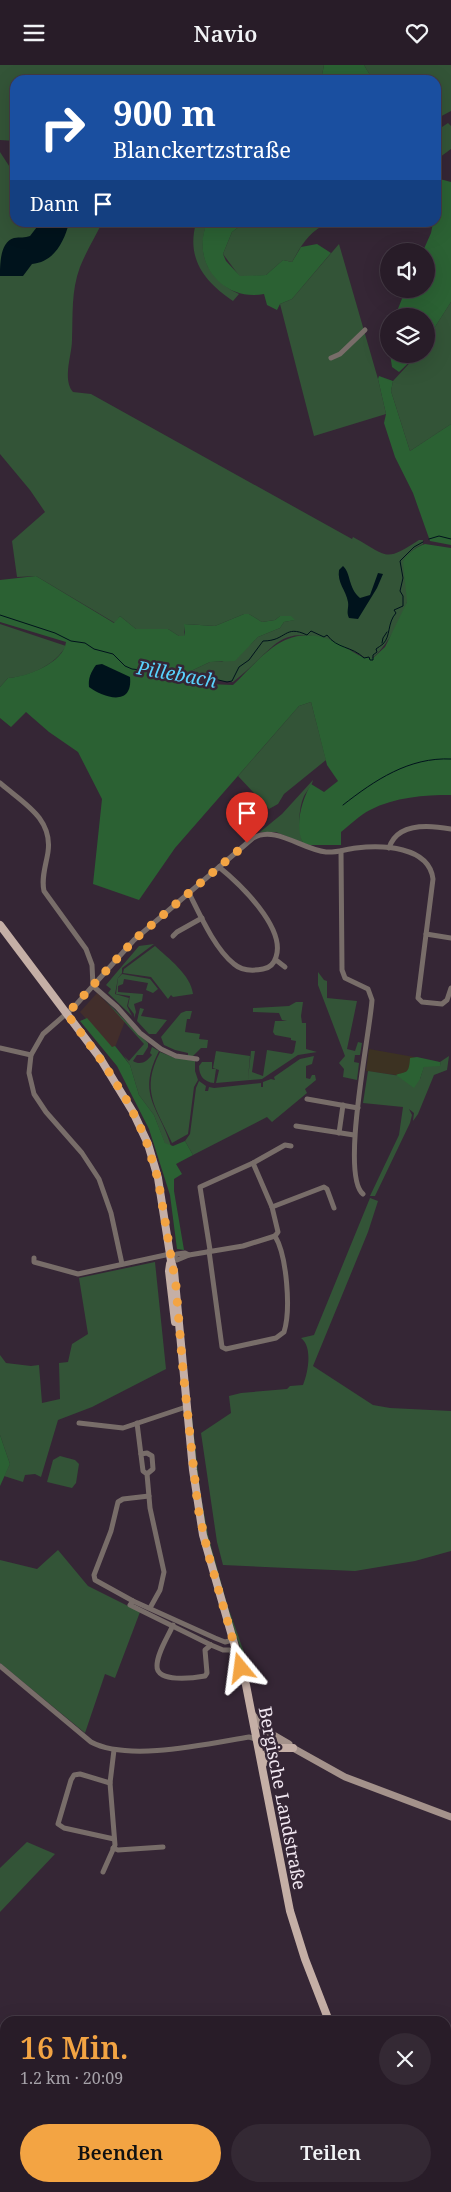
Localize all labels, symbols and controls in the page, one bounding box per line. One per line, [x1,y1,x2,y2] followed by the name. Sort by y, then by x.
[194,18,257,48] text: Navio
[20,19,48,47] icon: menu
[403,19,431,47] icon: heart
[113,89,216,136] text: 900 m
[30,95,95,160] icon: right
[113,134,291,164] text: Blanckertzstraße
[89,190,117,218] icon: arrive
[30,191,79,217] text: Dann
[380,243,435,363] map controls
[380,243,435,298] button: sound
[380,308,435,363] button: layers
[134,654,220,694] water label: Pillebach
[226,792,268,843] pin
[233,799,261,827] icon: arrive
[214,1641,266,1693] position arrow
[253,1704,313,1892] street label: Bergische Landstraße
[20,2027,128,2068] text: 16 Min.
[379,2033,431,2085] button: close
[20,2067,123,2089] text: 1.2 km · 20:09
[20,2124,221,2182] button: Beenden
[231,2124,431,2182] button: Teilen

